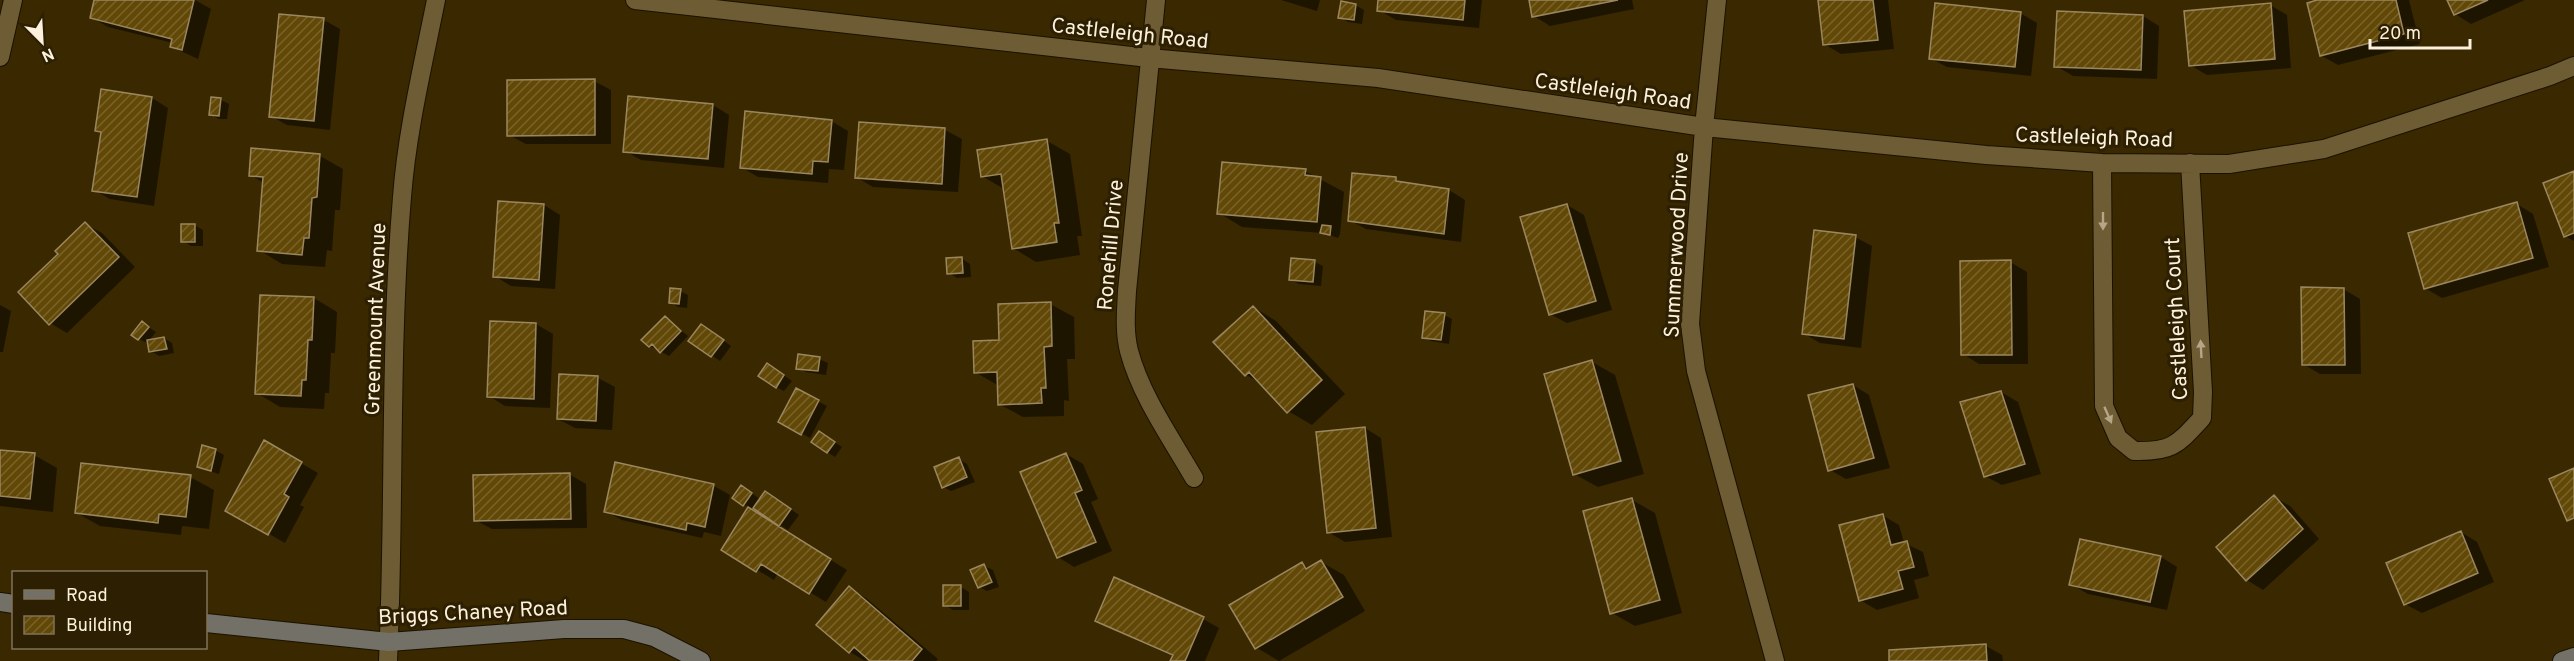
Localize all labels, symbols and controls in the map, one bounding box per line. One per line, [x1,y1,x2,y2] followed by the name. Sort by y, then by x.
[12,12,72,72] north arrow
[2370,12,2470,50] scale bar
[1050,13,1210,56] street label: Castleleigh Road
[2379,23,2421,46] text: 20 m
[38,42,57,65] text: N
[1533,68,1693,117] street label: Castleleigh Road
[2015,122,2173,155] street label: Castleleigh Road
[1659,152,1696,339] street label: Summerwood Drive
[1092,179,1131,312] street label: Ronehill Drive
[2098,212,2108,231] one-way arrow
[360,222,393,416] street label: Greenmount Avenue
[2160,237,2195,401] street label: Castleleigh Court
[2196,340,2205,359] one-way arrow
[2103,407,2113,425] one-way arrow
[12,571,207,649] legend
[66,585,108,608] text: Road
[377,595,569,632] street label: Briggs Chaney Road
[66,615,132,638] text: Building

